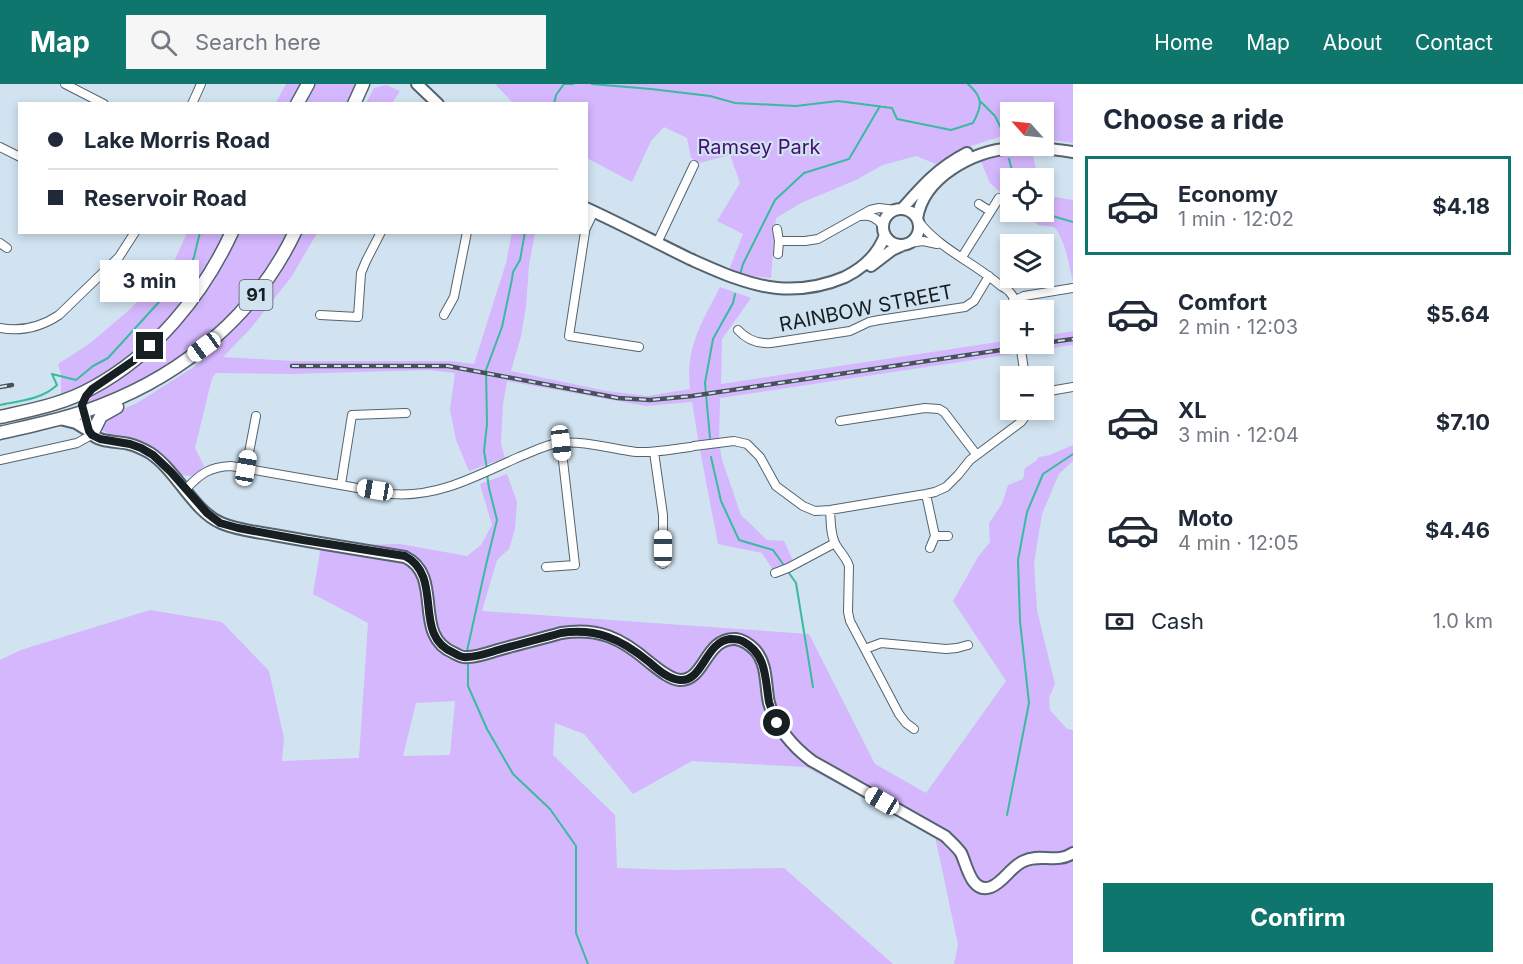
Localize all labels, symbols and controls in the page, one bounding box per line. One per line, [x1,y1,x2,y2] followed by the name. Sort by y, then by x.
[126,15,546,69] search box
[30,25,90,59] text: Map
[147,26,180,59] icon: search
[195,29,321,55] text: Search here
[1154,30,1213,55] text: Home
[1246,30,1290,55] text: Map
[1323,30,1382,55] text: About
[1415,30,1493,55] text: Contact
[1000,102,1054,156] north arrow
[1000,102,1054,420] map controls
[1103,103,1284,136] text: Choose a ride
[84,127,270,153] text: Lake Morris Road
[697,135,821,159] park label: Ramsey Park
[1000,168,1054,222] button: locate
[1106,179,1160,233] icon: car
[1178,181,1278,207] text: Economy
[84,185,247,211] text: Reservoir Road
[1432,193,1490,219] text: $4.18
[1178,207,1294,231] text: 1 min · 12:02
[1000,234,1054,288] button: layers
[100,259,200,301] callout: 3 min
[123,269,176,293] text: 3 min
[777,279,955,337] street label: RAINBOW STREET
[240,280,272,310] road number: 91
[1106,287,1160,341] icon: car
[1178,289,1267,315] text: Comfort
[1000,300,1054,354] button: +
[1426,301,1490,327] text: $5.64
[1178,315,1298,339] text: 2 min · 12:03
[184,329,224,365] car
[136,332,163,359] route end
[1000,366,1054,420] button: −
[1106,395,1160,449] icon: car
[1178,397,1207,423] text: XL
[1436,409,1490,435] text: $7.10
[1178,423,1299,447] text: 3 min · 12:04
[550,424,572,462] car
[234,449,258,487] car
[356,478,394,502] car
[1106,503,1160,557] icon: car
[1178,505,1233,531] text: Moto
[1425,517,1490,543] text: $4.46
[654,530,672,566] car
[1178,531,1299,555] text: 4 min · 12:05
[1103,605,1136,638] icon: cash
[1151,608,1204,634] text: Cash
[1433,609,1493,633] text: 1.0 km
[763,709,790,736] route start
[862,784,902,818] car
[1103,883,1493,952] button: Confirm

